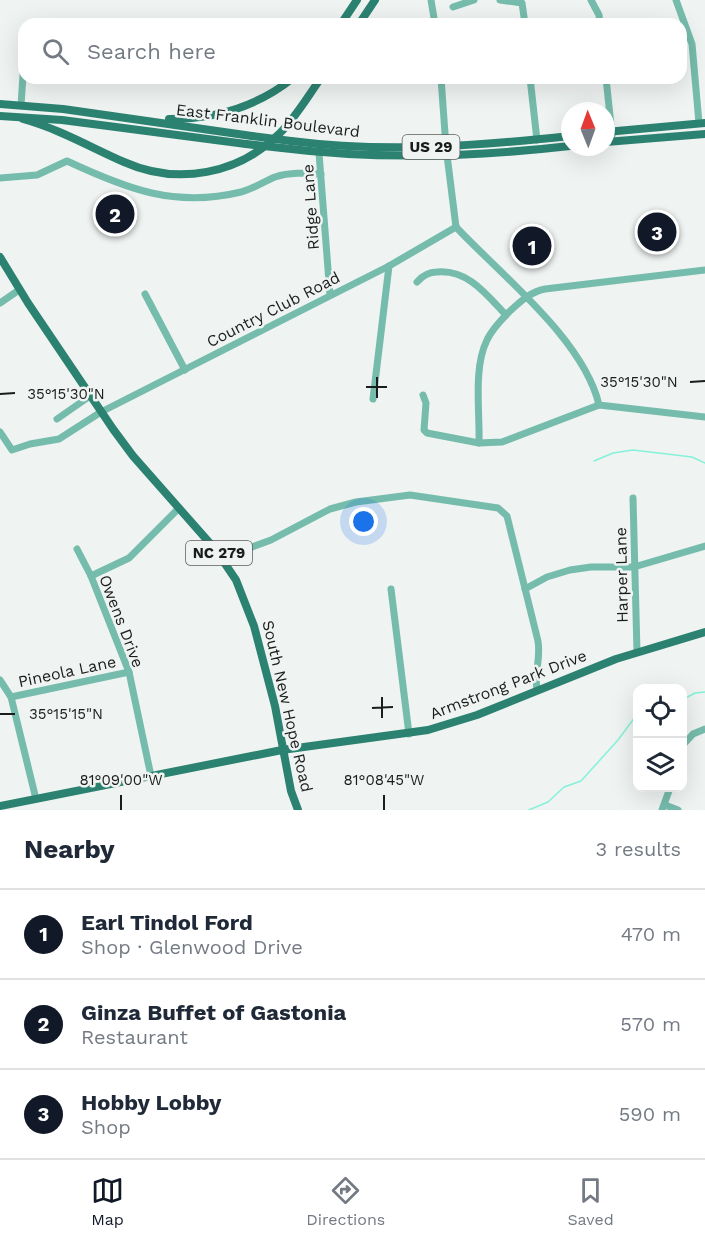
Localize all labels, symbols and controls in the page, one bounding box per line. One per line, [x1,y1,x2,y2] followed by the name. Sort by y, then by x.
[18,18,687,84] search box
[39,35,72,68] icon: search
[87,39,216,64] text: Search here
[175,100,361,141] street label: East Franklin Boulevard
[561,102,615,156] north arrow
[402,135,460,159] road number: US 29
[298,164,323,250] street label: Ridge Lane
[96,192,134,236] pin: 2
[638,210,676,254] pin: 3
[512,224,552,268] pin: 1
[203,268,343,351] street label: Country Club Road
[600,373,678,391] text: 35°15'30"N
[27,385,105,403] text: 35°15'30"N
[349,507,378,536] your location
[611,527,632,623] street label: Harper Lane
[186,541,252,565] road number: NC 279
[95,572,148,670] street label: Owens Drive
[258,618,317,794] street label: South New Hope Road
[427,646,589,723] street label: Armstrong Park Drive
[16,652,118,691] street label: Pineola Lane
[633,684,687,792] map controls
[633,684,687,738] button: locate
[29,705,103,723] text: 35°15'15"N
[633,738,687,792] button: layers
[79,771,163,789] text: 81°09'00"W
[343,771,425,789] text: 81°08'45"W
[24,834,115,864] text: Nearby
[596,837,681,861] text: 3 results
[81,910,253,935] text: Earl Tindol Ford
[39,922,48,946] text: 1
[621,922,681,946] text: 470 m
[81,935,303,959] text: Shop · Glenwood Drive
[81,1000,346,1025] text: Ginza Buffet of Gastonia
[38,1012,49,1036] text: 2
[620,1012,681,1036] text: 570 m
[81,1025,188,1049] text: Restaurant
[81,1090,221,1115] text: Hobby Lobby
[38,1102,49,1126] text: 3
[619,1102,681,1126] text: 590 m
[81,1115,131,1139] text: Shop
[91,1174,124,1229] tab: Map
[306,1174,385,1229] tab: Directions
[567,1174,614,1229] tab: Saved

